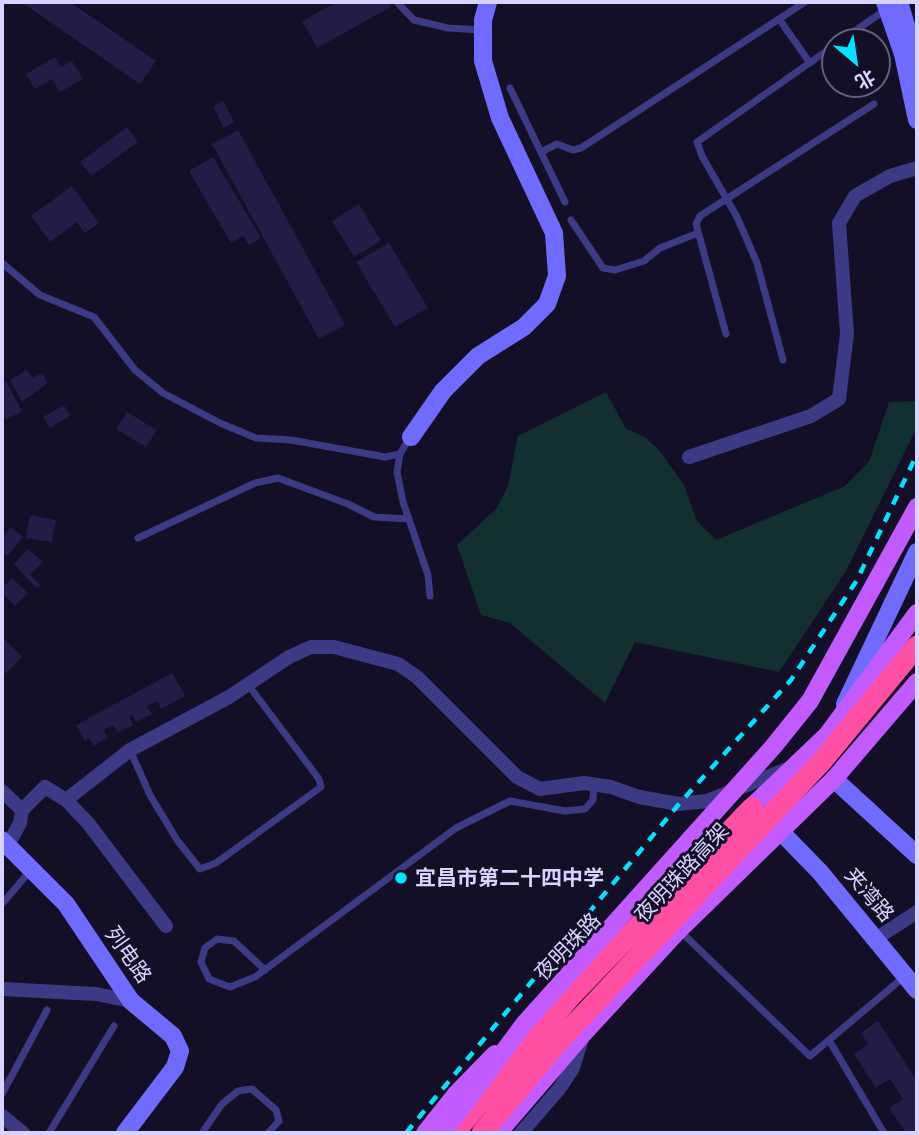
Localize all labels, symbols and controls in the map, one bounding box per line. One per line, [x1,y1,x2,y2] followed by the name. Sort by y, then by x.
[821,28,891,98] north arrow
[852,65,879,94] text: 北
[630,818,734,928] street label: 夜明珠路高架
[839,863,899,927] street label: 夹湾路
[415,865,604,891] place label: 宜昌市第二十四中学
[393,870,409,886] marker: 宜昌市第二十四中学
[530,908,606,986] street label: 夜明珠路
[100,922,156,988] street label: 列电路

